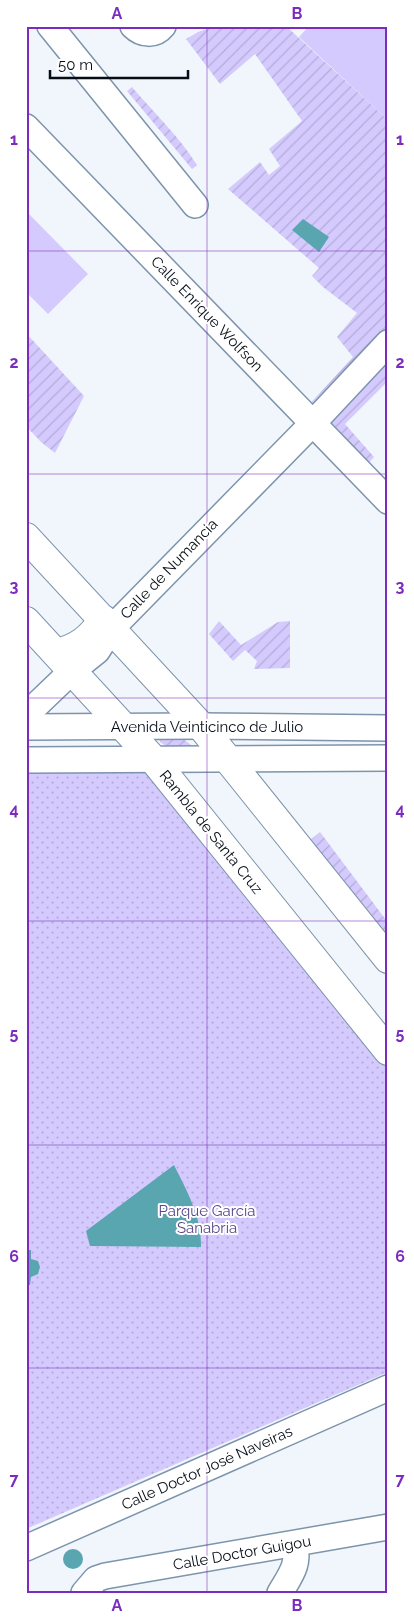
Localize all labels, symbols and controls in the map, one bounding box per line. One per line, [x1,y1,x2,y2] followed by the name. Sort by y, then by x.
[112,4,123,23] text: A
[292,4,303,23] text: B
[50,48,188,80] scale bar
[58,56,93,74] text: 50 m
[10,130,18,149] text: 1
[396,130,404,149] text: 1
[147,253,267,375] street label: Calle Enrique Wolfson
[9,353,19,372] text: 2
[395,353,405,372] text: 2
[117,515,221,623] street label: Calle de Numancia
[10,577,19,596] text: 3
[396,577,405,596] text: 3
[111,718,303,736] street label: Avenida Veinticinco de Julio
[156,767,266,897] street label: Rambla de Santa Cruz
[9,800,19,819] text: 4
[395,800,405,819] text: 4
[10,1024,19,1043] text: 5
[396,1024,405,1043] text: 5
[159,1202,255,1237] park label: Parque García Sanabria
[9,1247,19,1266] text: 6
[395,1247,405,1266] text: 6
[119,1422,295,1514] street label: Calle Doctor José Naveiras
[10,1470,19,1489] text: 7
[396,1470,405,1489] text: 7
[172,1532,312,1574] street label: Calle Doctor Guigou
[112,1596,123,1615] text: A
[292,1596,303,1615] text: B

